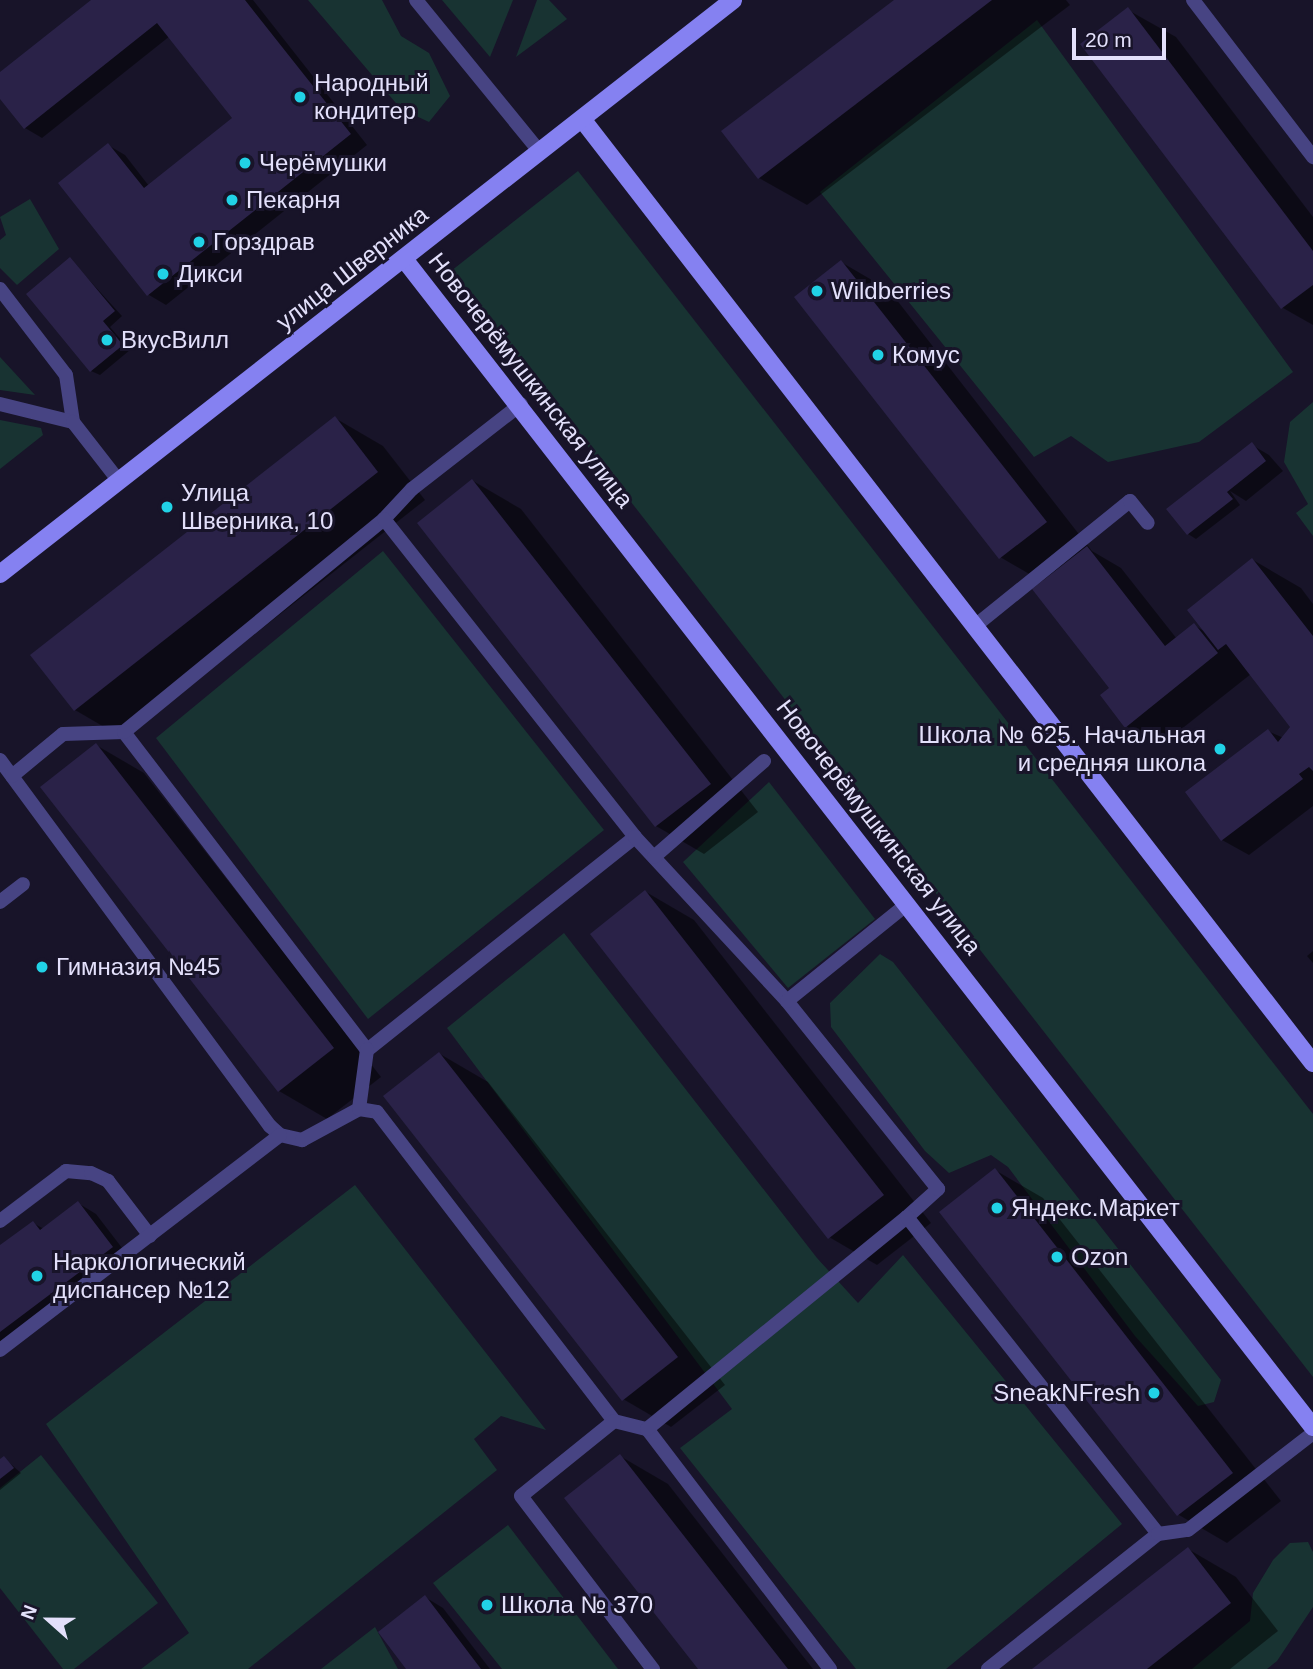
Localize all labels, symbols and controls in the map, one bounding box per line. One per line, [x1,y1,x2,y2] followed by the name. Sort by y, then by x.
[1075,14,1170,58] scale bar
[1085,28,1132,51] text: 20 m
[314,69,429,125] place label: Народный кондитер
[292,89,308,105] marker: Народный кондитер
[259,149,387,177] place label: Черёмушки
[237,155,253,171] marker: Черёмушки
[246,186,341,214] place label: Пекарня
[224,192,240,208] marker: Пекарня
[270,200,434,336] street label: улица Шверника
[213,228,315,256] place label: Горздрав
[191,234,207,250] marker: Горздрав
[422,247,640,513] street label: Новочерёмушкинская улица
[177,260,243,288] place label: Дикси
[155,266,171,282] marker: Дикси
[831,277,951,305] place label: Wildberries
[809,283,825,299] marker: Wildberries
[121,326,229,354] place label: ВкусВилл
[99,332,115,348] marker: ВкусВилл
[892,341,960,369] place label: Комус
[870,347,886,363] marker: Комус
[181,479,333,535] place label: Улица Шверника, 10
[159,499,175,515] marker: Улица Шверника, 10
[770,694,988,960] street label: Новочерёмушкинская улица
[918,721,1206,777] place label: Школа № 625. Начальная и средняя школа
[1212,741,1228,757] marker: Школа № 625. Начальная и средняя школа
[56,953,220,981] place label: Гимназия №45
[34,959,50,975] marker: Гимназия №45
[1011,1194,1180,1222] place label: Яндекс.Маркет
[989,1200,1005,1216] marker: Яндекс.Маркет
[1071,1243,1128,1271] place label: Ozon
[53,1248,246,1304] place label: Наркологический диспансер №12
[1049,1249,1065,1265] marker: Ozon
[27,1266,47,1286] marker: Наркологический диспансер №12
[993,1379,1140,1407] place label: SneakNFresh
[1146,1385,1162,1401] marker: SneakNFresh
[14,1585,84,1655] north arrow
[501,1591,653,1619] place label: Школа № 370
[479,1597,495,1613] marker: Школа № 370
[17,1602,41,1622] text: N

